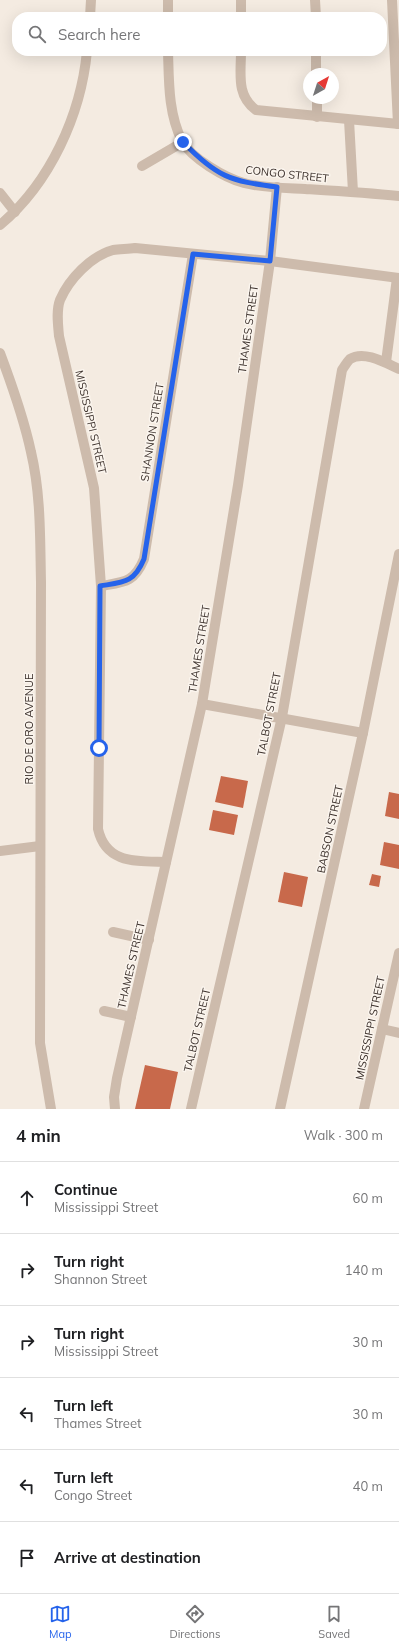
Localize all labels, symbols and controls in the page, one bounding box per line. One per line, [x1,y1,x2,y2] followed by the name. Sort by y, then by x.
[12,12,387,56] search box
[26,23,48,45] icon: search
[58,25,140,44] text: Search here
[303,68,339,104] north arrow
[174,133,192,151] route end
[245,163,330,185] street label: CONGO STREET
[235,284,261,374] street label: THAMES STREET
[72,369,110,475] street label: MISSISSIPPI STREET
[137,381,167,482] street label: SHANNON STREET
[185,604,213,694] street label: THAMES STREET
[254,670,284,757] street label: TALBOT STREET
[22,673,36,785] street label: RIO DE ORO AVENUE
[90,739,108,757] route start
[314,783,346,874] street label: BABSON STREET
[114,920,148,1010] street label: THAMES STREET
[352,974,388,1081] street label: MISSISSIPPI STREET
[181,987,213,1073] street label: TALBOT STREET
[16,1125,61,1146] text: 4 min
[304,1127,383,1143] text: Walk · 300 m
[54,1180,117,1199] text: Continue
[16,1187,38,1209] icon: ahead
[353,1190,383,1206] text: 60 m
[54,1199,158,1215] text: Mississippi Street
[54,1252,124,1271] text: Turn right
[16,1259,38,1281] icon: right
[345,1262,383,1278] text: 140 m
[54,1271,147,1287] text: Shannon Street
[54,1324,124,1343] text: Turn right
[16,1331,38,1353] icon: right
[353,1334,383,1350] text: 30 m
[54,1343,158,1359] text: Mississippi Street
[54,1396,113,1415] text: Turn left
[16,1403,38,1425] icon: left
[353,1406,383,1422] text: 30 m
[54,1415,142,1431] text: Thames Street
[54,1468,113,1487] text: Turn left
[16,1475,38,1497] icon: left
[353,1478,383,1494] text: 40 m
[54,1487,132,1503] text: Congo Street
[16,1547,38,1569] icon: arrive
[54,1548,201,1567] text: Arrive at destination
[49,1603,72,1641] tab: Map
[170,1603,220,1641] tab: Directions
[318,1603,350,1641] tab: Saved

